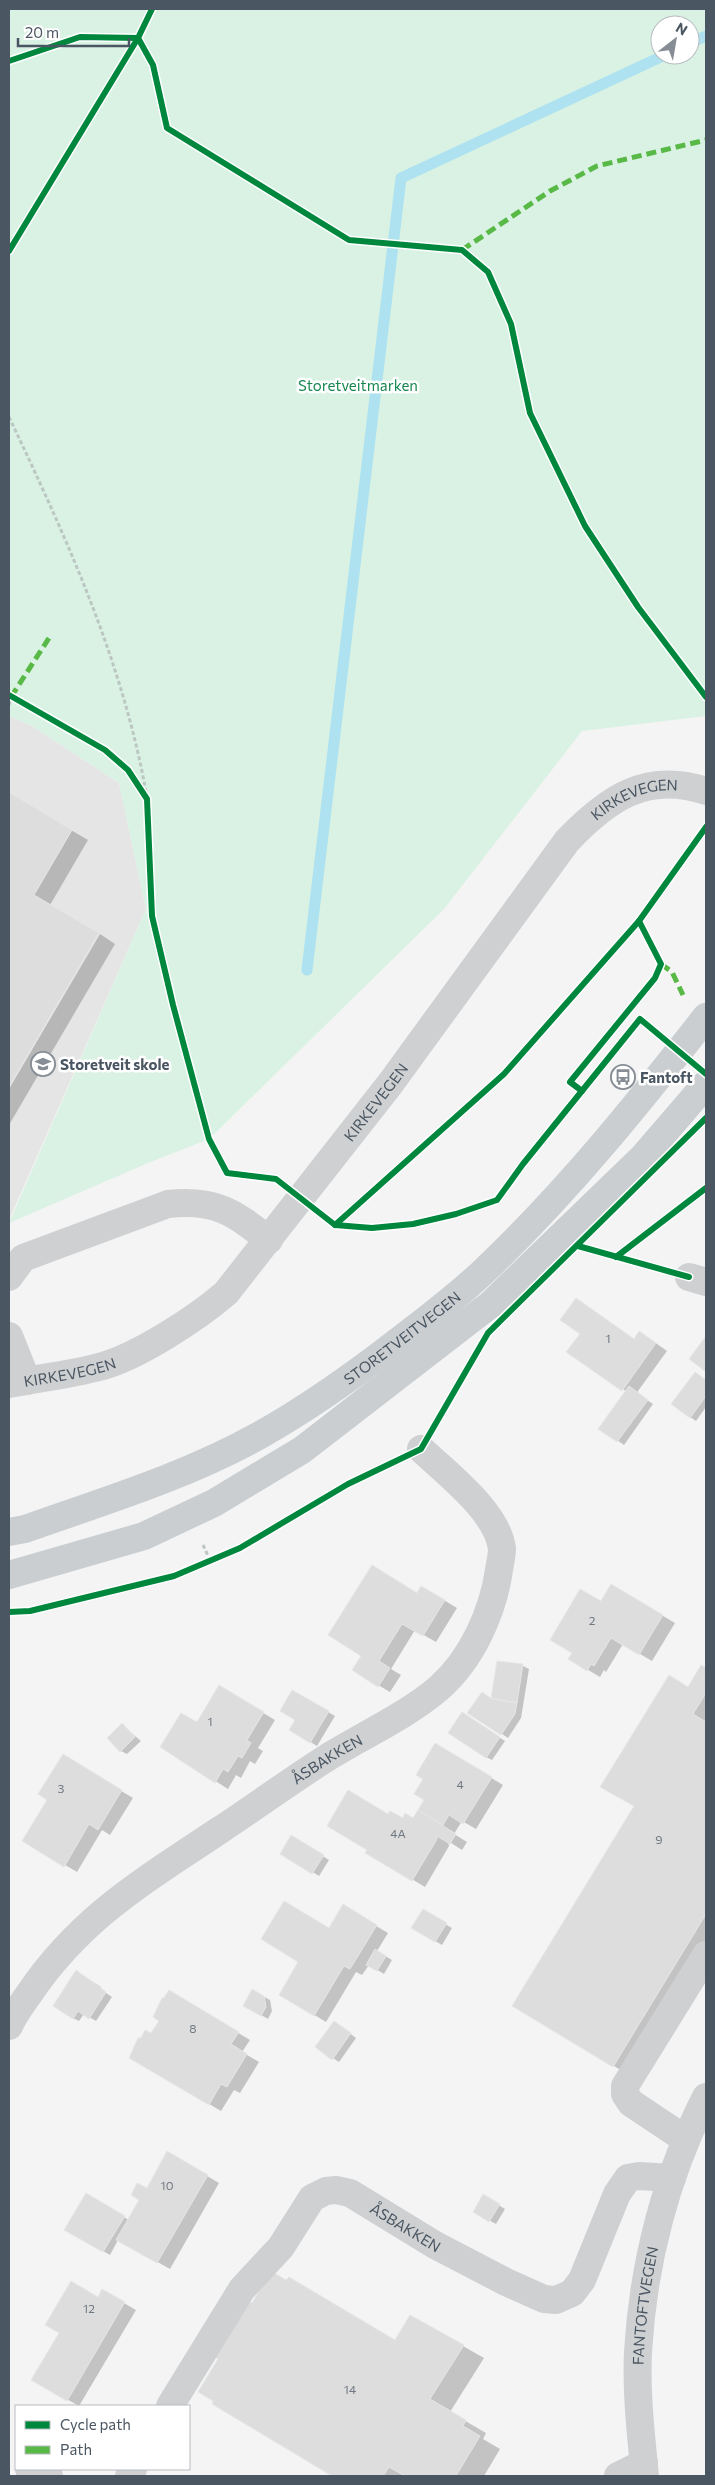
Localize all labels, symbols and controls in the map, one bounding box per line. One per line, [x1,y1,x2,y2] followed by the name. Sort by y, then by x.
[18,15,129,47] scale bar
[650,15,700,65] north arrow
[673,18,691,38] text: N
[25,23,59,41] text: 20 m
[298,376,418,394] park label: Storetveitmarken
[587,775,678,823] street label: KIRKEVEGEN
[30,1051,56,1077] school or university icon: Storetveit skole
[60,1055,170,1073] place label: Storetveit skole
[340,1060,411,1145] street label: KIRKEVEGEN
[610,1064,636,1090] bus stop icon: Fantoft
[640,1068,693,1086] place label: Fantoft
[340,1287,464,1388] street label: STORETVEITVEGEN
[605,1331,611,1345] house number: 1
[22,1353,118,1390] street label: KIRKEVEGEN
[589,1613,596,1627] house number: 2
[207,1714,213,1728] house number: 1
[288,1730,365,1787] street label: ÅSBAKKEN
[456,1777,464,1791] house number: 4
[58,1781,65,1795] house number: 3
[390,1826,406,1840] house number: 4A
[655,1832,663,1846] house number: 9
[189,2021,197,2035] house number: 8
[161,2178,174,2192] house number: 10
[367,2198,444,2256] street label: ÅSBAKKEN
[629,2245,661,2365] street label: FANTOFTVEGEN
[83,2301,95,2315] house number: 12
[344,2382,356,2396] house number: 14
[15,2405,190,2470] legend
[60,2415,131,2433] text: Cycle path
[60,2440,92,2458] text: Path

